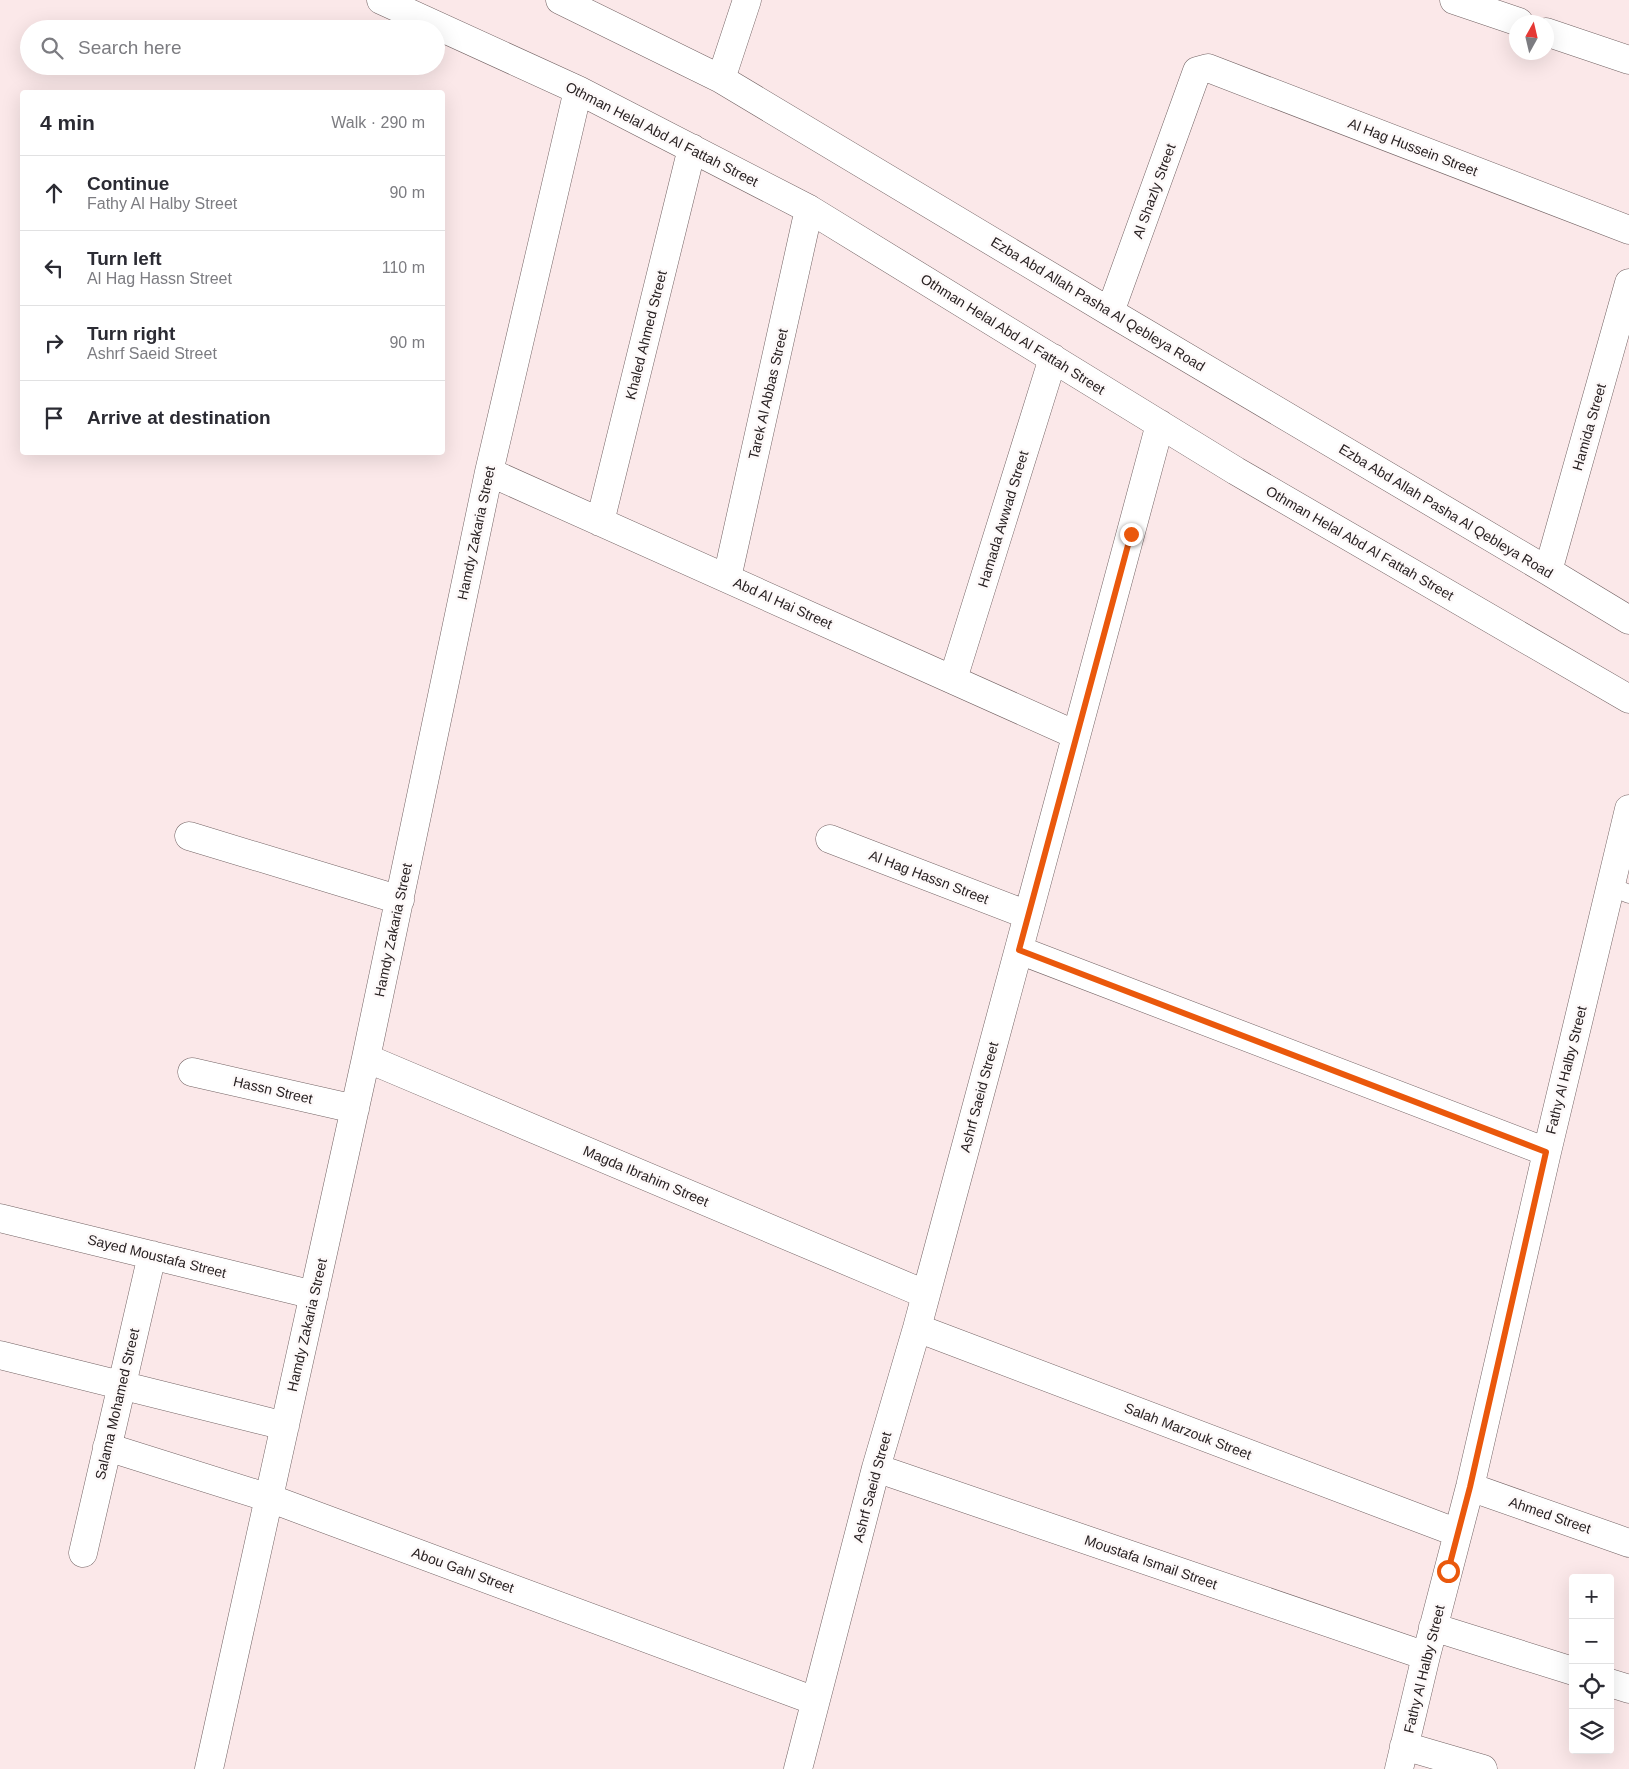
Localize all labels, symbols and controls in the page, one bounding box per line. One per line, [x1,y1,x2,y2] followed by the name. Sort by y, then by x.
[1509,15,1554,60] north arrow
[20,20,445,75] search box
[38,34,66,62] icon: search
[78,37,182,58] text: Search here
[563,78,761,190] street label: Othman Helal Abd Al Fattah Street
[40,111,95,134] text: 4 min
[331,114,425,131] text: Walk · 290 m
[1346,115,1480,179] street label: Al Hag Hussein Street
[1129,141,1179,241] street label: Al Shazly Street
[87,173,169,194] text: Continue
[40,179,68,207] icon: ahead
[389,184,425,201] text: 90 m
[87,195,237,212] text: Fathy Al Halby Street
[988,234,1208,374] street label: Ezba Abd Allah Pasha Al Qebleya Road
[87,248,162,269] text: Turn left
[40,254,68,282] icon: left
[382,259,425,276] text: 110 m
[622,269,670,401] street label: Khaled Ahmed Street
[87,270,232,287] text: Al Hag Hassn Street
[918,271,1108,398] street label: Othman Helal Abd Al Fattah Street
[87,323,175,344] text: Turn right
[745,327,791,461] street label: Tarek Al Abbas Street
[40,329,68,357] icon: right
[389,334,425,351] text: 90 m
[87,345,217,362] text: Ashrf Saeid Street
[1569,382,1609,472] street label: Hamida Street
[40,404,68,432] icon: arrive
[87,407,271,428] text: Arrive at destination
[1336,441,1556,581] street label: Ezba Abd Allah Pasha Al Qebleya Road
[975,449,1031,589] street label: Hamada Awwad Street
[454,465,498,601] street label: Hamdy Zakaria Street
[1263,483,1457,603] street label: Othman Helal Abd Al Fattah Street
[1120,523,1143,546] route end
[731,574,835,632] street label: Abd Al Hai Street
[867,847,991,907] street label: Al Hag Hassn Street
[371,862,415,998] street label: Hamdy Zakaria Street
[1542,1004,1590,1136] street label: Fathy Al Halby Street
[957,1040,1001,1154] street label: Ashrf Saeid Street
[232,1073,314,1107] street label: Hassn Street
[581,1142,711,1210] street label: Magda Ibrahim Street
[86,1231,228,1281] street label: Sayed Moustafa Street
[284,1257,330,1393] street label: Hamdy Zakaria Street
[92,1327,142,1481] street label: Salama Mohamed Street
[1122,1399,1254,1463] street label: Salah Marzouk Street
[850,1430,894,1544] street label: Ashrf Saeid Street
[1507,1494,1593,1537] street label: Ahmed Street
[1083,1532,1220,1592] street label: Moustafa Ismail Street
[410,1544,516,1596] street label: Abou Gahl Street
[1437,1560,1460,1583] route start
[1569,1574,1614,1754] map controls
[1569,1574,1614,1619] button: +
[1400,1603,1448,1735] street label: Fathy Al Halby Street
[1569,1619,1614,1664] button: −
[1569,1664,1614,1709] button: locate
[1569,1709,1614,1754] button: layers

